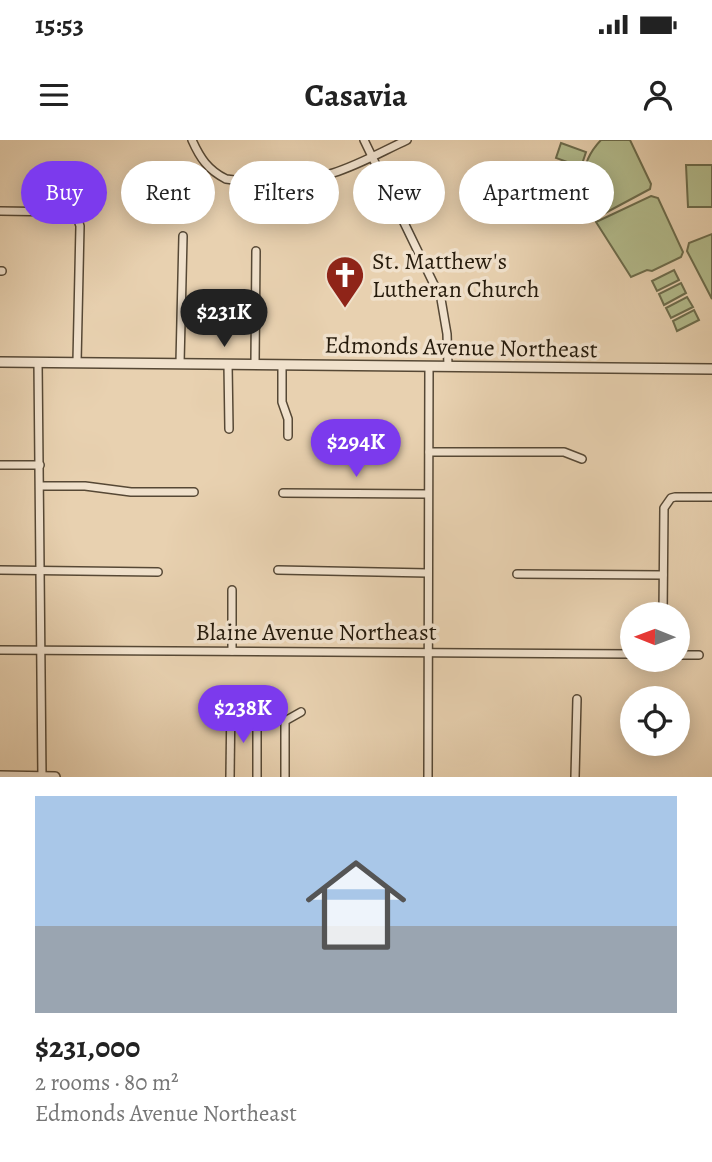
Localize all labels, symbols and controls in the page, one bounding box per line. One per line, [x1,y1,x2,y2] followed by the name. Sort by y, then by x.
[35,7,84,42] text: 15:53
[305,73,407,117] text: Casavia
[35,76,73,114] icon: menu
[639,76,677,114] icon: person
[21,161,107,224] chip: Buy
[121,161,215,224] chip: Rent
[229,161,339,224] chip: Filters
[353,161,445,224] chip: New
[459,161,614,224] chip: Apartment
[372,245,540,305] place label: St. Matthew's Lutheran Church
[324,254,366,309] church icon: St. Matthew's Lutheran Church
[175,290,273,349] pin: $231K
[196,296,252,327] text: $231K
[324,329,598,365] street label: Edmonds Avenue Northeast
[307,420,405,479] pin: $294K
[327,426,385,457] text: $294K
[620,602,690,672] north arrow
[620,602,690,756] map controls
[195,616,437,648] street label: Blaine Avenue Northeast
[194,686,292,745] pin: $238K
[620,686,690,756] button: locate
[214,692,272,723] text: $238K
[293,842,419,968] icon: home
[35,1027,140,1067] text: $231,000
[35,1067,179,1098] text: 2 rooms · 80 m²
[35,1098,297,1129] text: Edmonds Avenue Northeast

